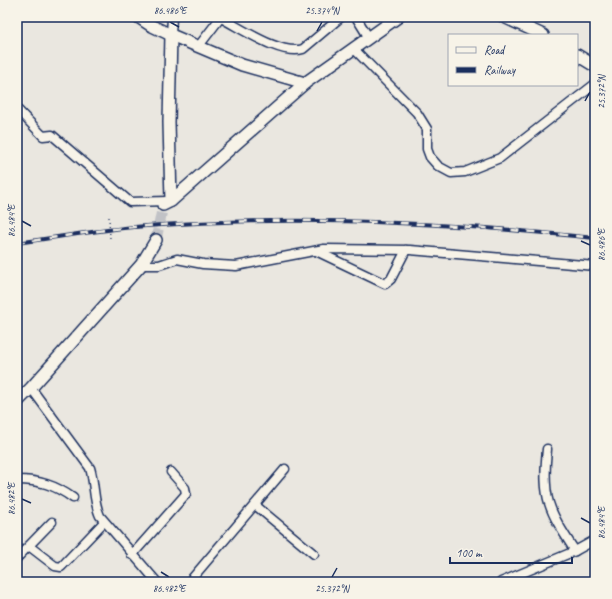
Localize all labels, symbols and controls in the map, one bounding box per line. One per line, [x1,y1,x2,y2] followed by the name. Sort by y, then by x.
[154,4,188,17] text: 86.486°E
[305,4,341,17] text: 25.374°N
[448,34,578,86] legend
[484,42,506,58] text: Road
[484,62,516,78] text: Railway
[595,73,608,109] text: 25.372°N
[5,203,18,237] text: 86.484°E
[595,227,608,261] text: 86.486°E
[5,481,18,515] text: 86.482°E
[595,505,608,539] text: 86.484°E
[450,539,572,565] scale bar
[456,545,483,561] text: 100 m
[153,582,187,595] text: 86.482°E
[315,582,351,595] text: 25.372°N

